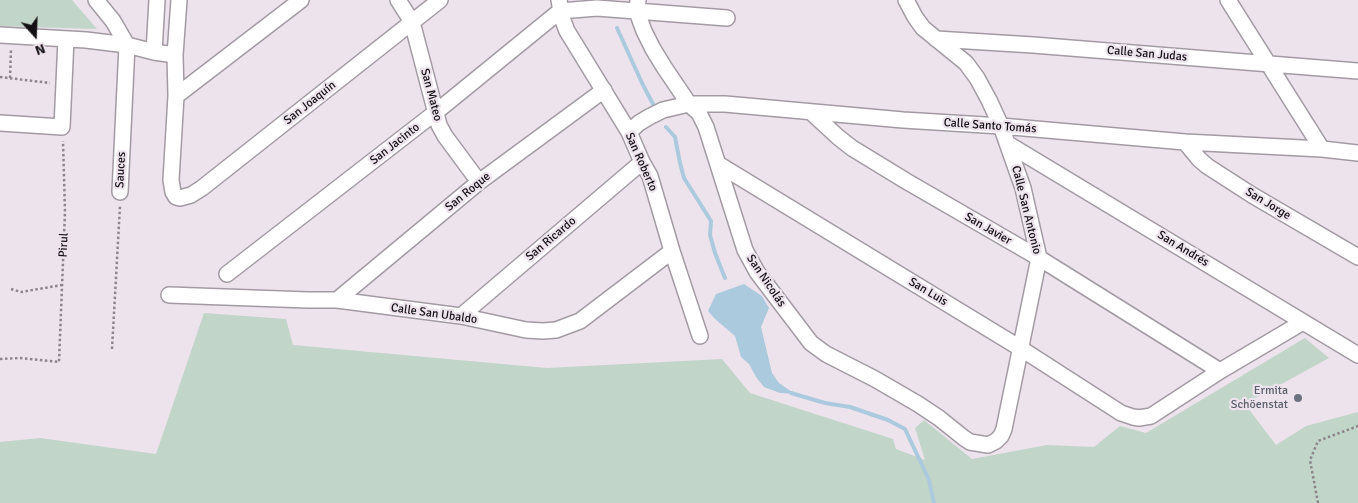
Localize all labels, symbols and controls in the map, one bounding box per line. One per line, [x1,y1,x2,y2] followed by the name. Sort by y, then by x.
[10,10,60,60] north arrow
[33,40,48,59] text: N
[1106,43,1188,65] street label: Calle San Judas
[417,67,445,123] street label: San Mateo
[281,78,339,128] street label: San Joaquín
[943,116,1037,136] street label: Calle Santo Tomás
[367,120,423,168] street label: San Jacinto
[622,130,660,194] street label: San Roberto
[113,152,129,188] street label: Sauces
[1008,164,1044,256] street label: Calle San Antonio
[442,169,494,215] street label: San Roque
[1243,185,1293,223] street label: San Jorge
[962,210,1014,248] street label: San Javier
[523,214,579,264] street label: San Ricardo
[1155,228,1211,270] street label: San Andrés
[56,232,72,258] street label: Pirul
[743,252,789,310] street label: San Nicolás
[906,275,950,309] street label: San Luis
[390,301,478,327] street label: Calle San Ubaldo
[1231,384,1288,412] place label: Ermita Schöenstat
[1292,392,1304,404] marker: Ermita Schöenstat

